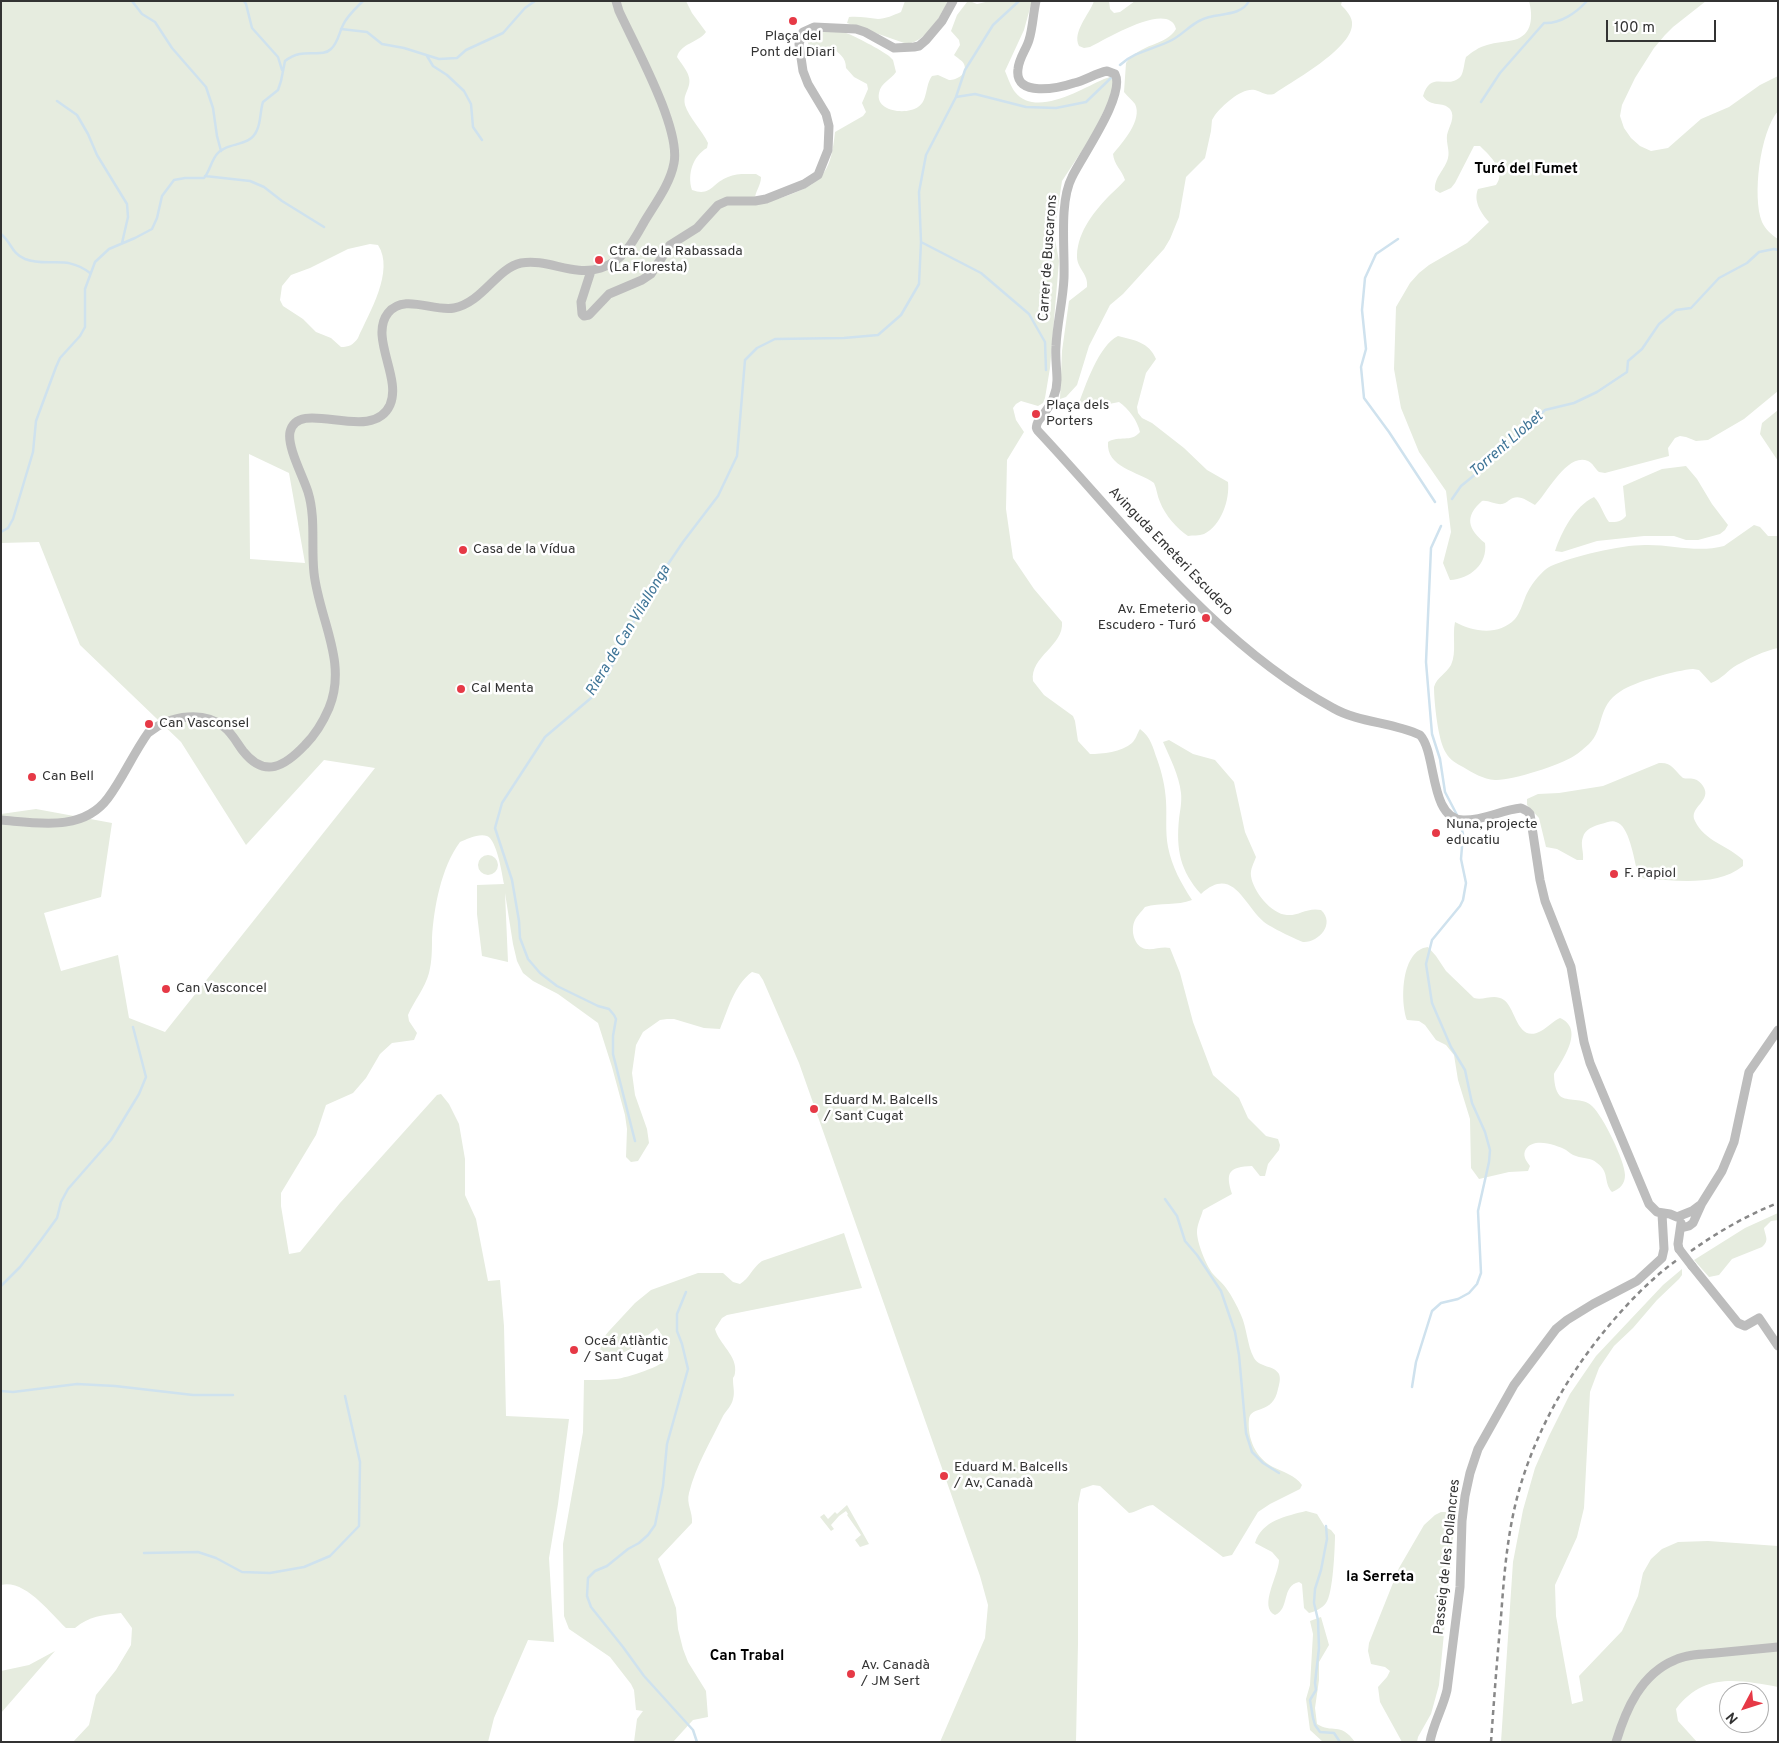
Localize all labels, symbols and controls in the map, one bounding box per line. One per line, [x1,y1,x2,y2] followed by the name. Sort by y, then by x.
[1609,10,1719,42] scale bar
[787,15,799,27] marker: Plaça del Pont del Diari
[1614,19,1655,38] text: 100 m
[751,29,835,62] place label: Plaça del Pont del Diari
[1474,161,1578,179] district label: Turó del Fumet
[1036,194,1062,322] street label: Carrer de Buscarons
[609,244,743,276] place label: Ctra. de la Rabassada (La Floresta)
[593,254,605,266] marker: Ctra. de la Rabassada (La Floresta)
[1046,398,1109,431] place label: Plaça dels Porters
[1030,408,1042,420] marker: Plaça dels Porters
[1467,408,1547,482] water label: Torrent Llobet
[1104,484,1236,620] street label: Avinguda Emeteri Escudero
[473,542,575,558] place label: Casa de la Vídua
[457,544,469,556] marker: Casa de la Vídua
[583,562,675,700] water label: Riera de Can Vilallonga
[1098,602,1196,634] place label: Av. Emeterio Escudero - Turó
[1200,612,1212,624] marker: Av. Emeterio Escudero - Turó
[471,681,534,697] place label: Cal Menta
[455,683,467,695] marker: Cal Menta
[159,716,249,732] place label: Can Vasconsel
[143,718,155,730] marker: Can Vasconsel
[42,769,94,785] place label: Can Bell
[26,771,38,783] marker: Can Bell
[1446,817,1538,850] place label: Nuna, projecte educatiu
[1430,827,1442,839] marker: Nuna, projecte educatiu
[1624,866,1676,882] place label: F. Papiol
[1608,868,1620,880] marker: F. Papiol
[176,981,267,997] place label: Can Vasconcel
[160,983,172,995] marker: Can Vasconcel
[824,1093,938,1126] place label: Eduard M. Balcells / Sant Cugat
[808,1103,820,1115] marker: Eduard M. Balcells / Sant Cugat
[584,1334,668,1366] place label: Oceá Atlàntic / Sant Cugat
[568,1344,580,1356] marker: Oceá Atlàntic / Sant Cugat
[954,1460,1068,1492] place label: Eduard M. Balcells / Av, Canadà
[938,1470,950,1482] marker: Eduard M. Balcells / Av, Canadà
[1431,1478,1465,1636] street label: Passeig de les Pollancres
[1346,1569,1414,1587] district label: la Serreta
[710,1648,784,1666] district label: Can Trabal
[861,1658,930,1690] place label: Av. Canadà / JM Sert
[845,1668,857,1680] marker: Av. Canadà / JM Sert
[1719,1683,1769,1733] north arrow
[1723,1708,1743,1727] text: N

